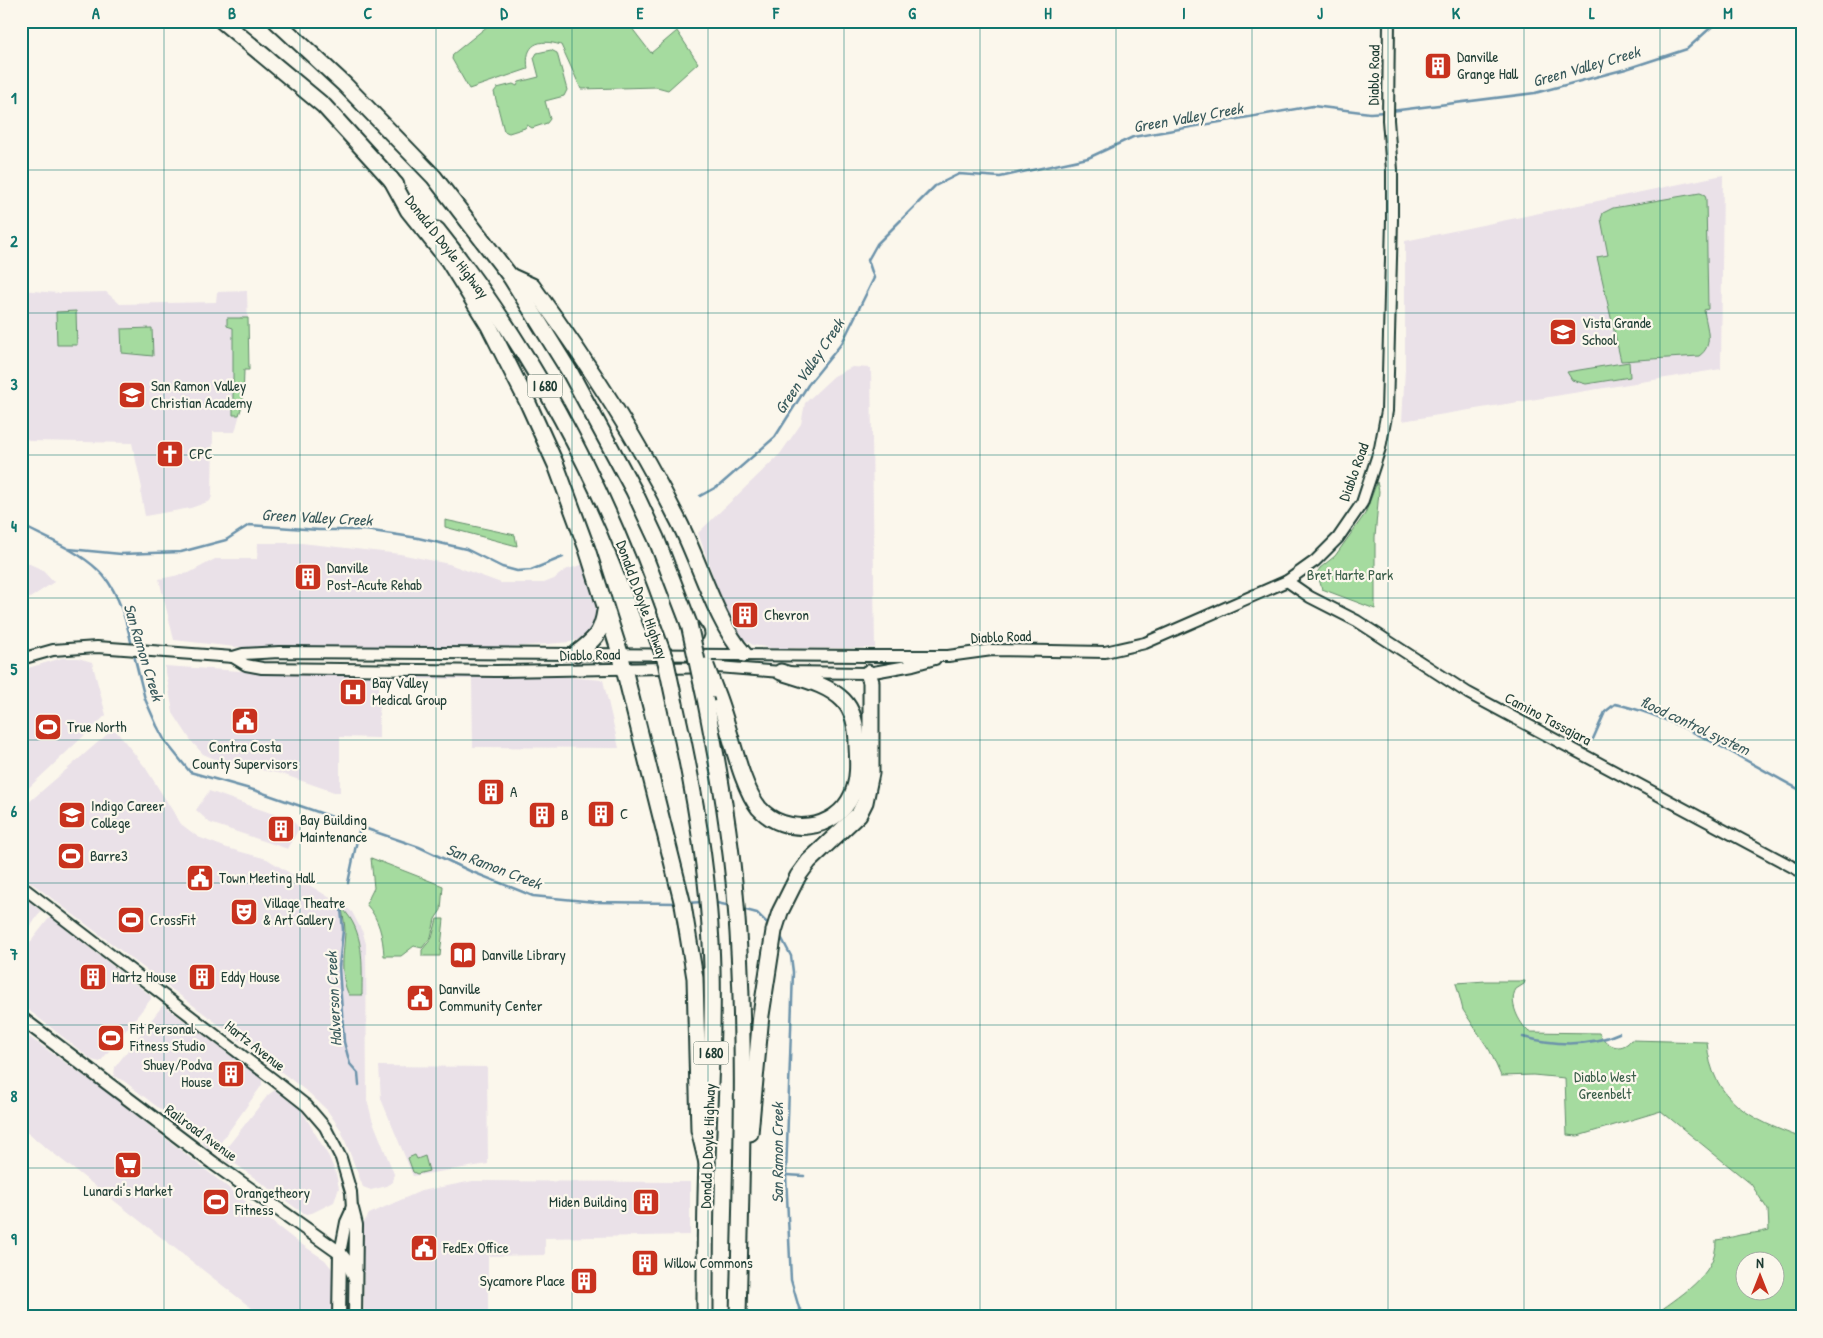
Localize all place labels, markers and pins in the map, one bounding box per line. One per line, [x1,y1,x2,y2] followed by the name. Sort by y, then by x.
[1457,46,1519,84] place label: Danville Grange Hall
[1423,51,1453,81] building icon: Danville Grange Hall
[1582,312,1652,350] place label: Vista Grande School
[1548,317,1578,347] school or university icon: Vista Grande School
[151,375,252,413] place label: San Ramon Valley Christian Academy
[117,380,147,410] school or university icon: San Ramon Valley Christian Academy
[155,439,185,469] church icon: CPC
[189,443,213,464] place label: CPC
[327,557,422,595] place label: Danville Post-Acute Rehab
[293,562,323,592] building icon: Danville Post-Acute Rehab
[730,600,760,630] building icon: Chevron
[764,604,809,625] place label: Chevron
[372,672,447,710] place label: Bay Valley Medical Group
[338,677,368,707] hospital icon: Bay Valley Medical Group
[230,706,260,736] public building icon: Contra Costa County Supervisors
[33,712,63,742] sports icon: True North
[67,716,126,737] place label: True North
[192,736,298,774] place label: Contra Costa County Supervisors
[476,777,506,807] building icon: A
[510,781,518,802] place label: A
[91,795,165,833] place label: Indigo Career College
[586,799,616,829] building icon: C
[57,800,87,830] school or university icon: Indigo Career College
[527,800,557,830] building icon: B
[620,803,628,824] place label: C
[561,804,569,825] place label: B
[300,809,367,847] place label: Bay Building Maintenance
[266,814,296,844] building icon: Bay Building Maintenance
[56,841,86,871] sports icon: Barre3
[90,845,128,866] place label: Barre3
[185,863,215,893] public building icon: Town Meeting Hall
[219,867,315,888] place label: Town Meeting Hall
[263,892,345,930] place label: Village Theatre & Art Gallery
[229,897,259,927] theatre icon: Village Theatre & Art Gallery
[116,905,146,935] sports icon: CrossFit
[150,909,197,930] place label: CrossFit
[448,940,478,970] library icon: Danville Library
[482,944,566,965] place label: Danville Library
[78,962,108,992] building icon: Hartz House
[187,962,217,992] building icon: Eddy House
[112,966,177,987] place label: Hartz House
[221,966,280,987] place label: Eddy House
[439,978,543,1016] place label: Danville Community Center
[405,983,435,1013] public building icon: Danville Community Center
[129,1018,205,1056] place label: Fit Personal Fitness Studio
[96,1023,126,1053] sports icon: Fit Personal Fitness Studio
[143,1054,212,1092] place label: Shuey/Podva House
[216,1059,246,1089] building icon: Shuey/Podva House
[113,1150,143,1180] supermarket icon: Lunardi's Market
[84,1180,173,1201] place label: Lunardi's Market
[234,1182,310,1220] place label: Orangetheory Fitness
[201,1187,231,1217] sports icon: Orangetheory Fitness
[631,1187,661,1217] building icon: Miden Building
[549,1191,627,1212] place label: Miden Building
[409,1233,439,1263] public building icon: FedEx Office
[442,1237,509,1258] place label: FedEx Office
[630,1248,660,1278] building icon: Willow Commons
[664,1252,753,1273] place label: Willow Commons
[569,1266,599,1296] building icon: Sycamore Place
[480,1270,565,1291] place label: Sycamore Place

